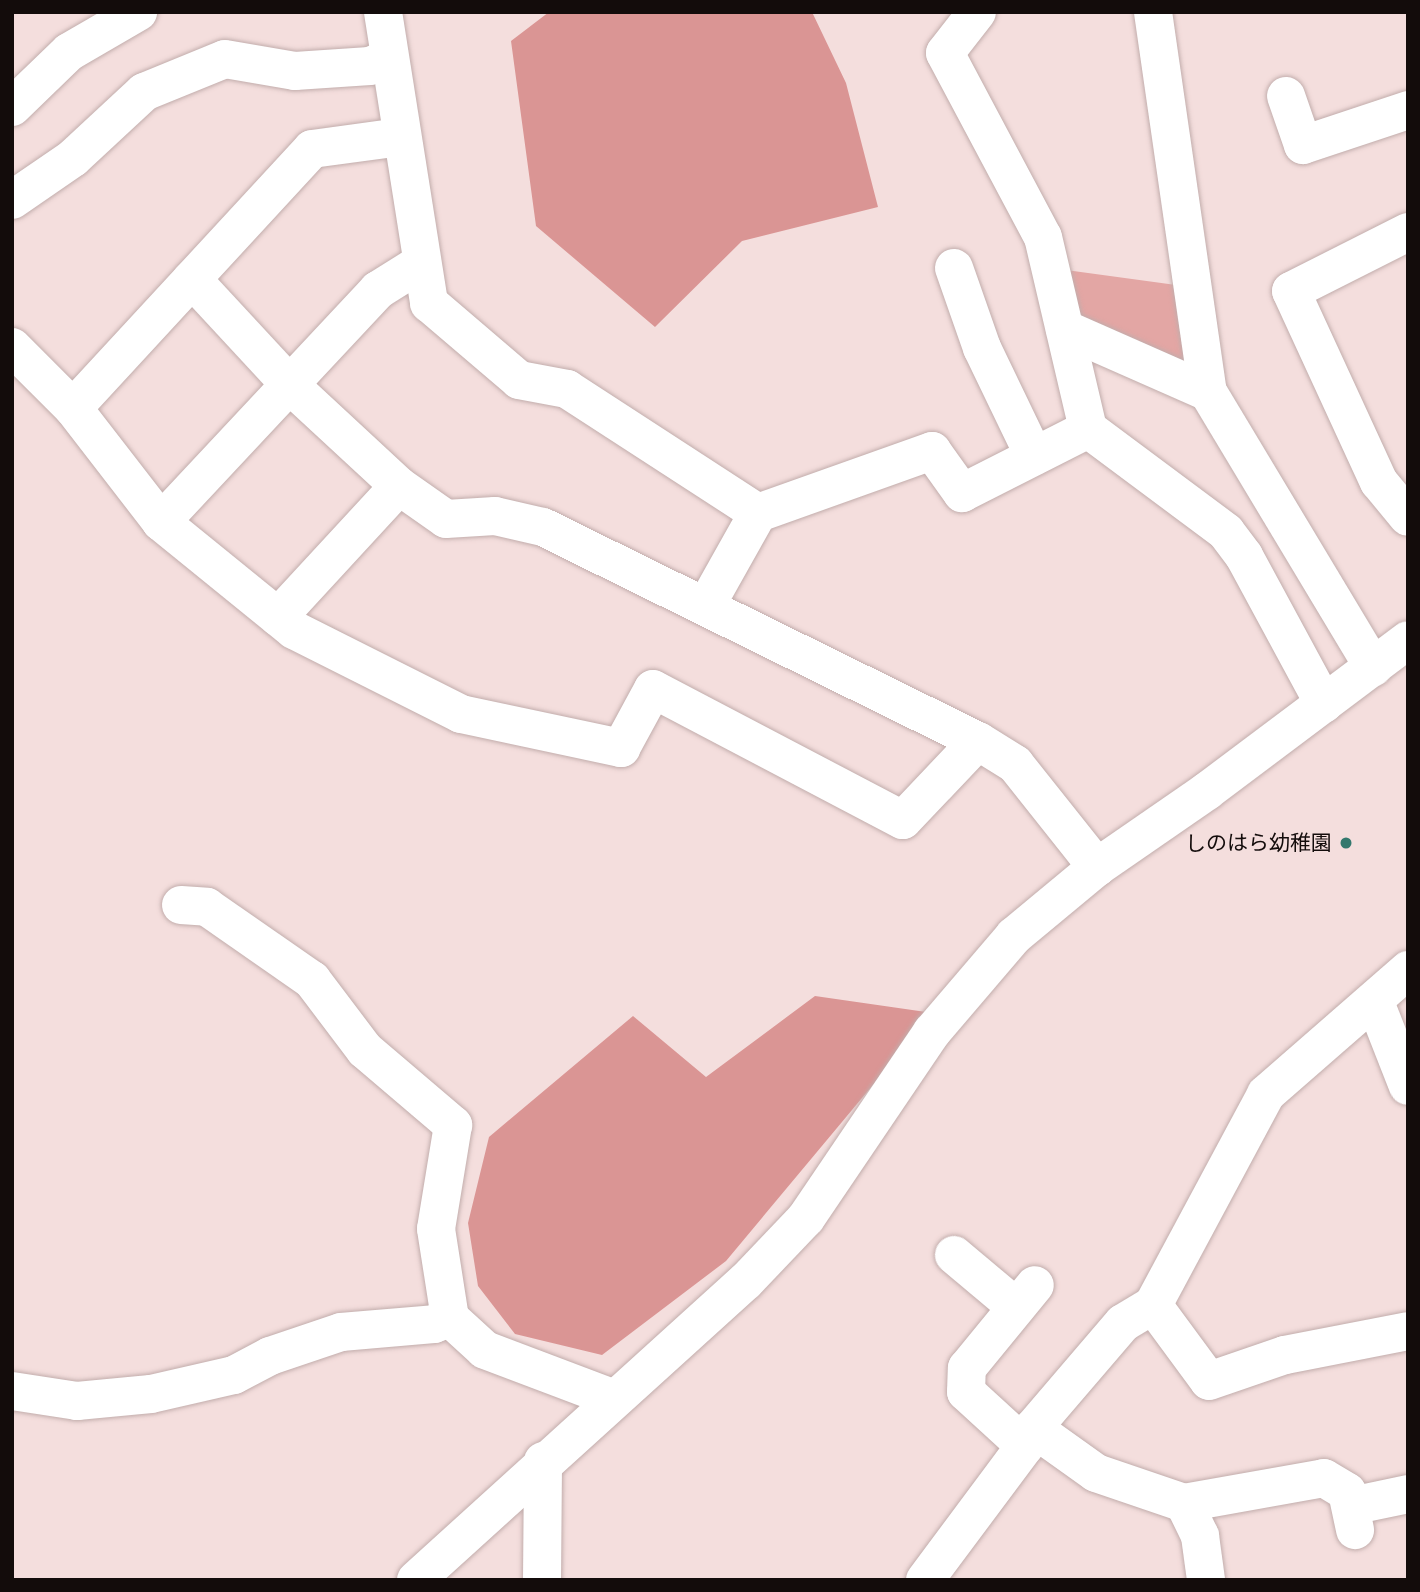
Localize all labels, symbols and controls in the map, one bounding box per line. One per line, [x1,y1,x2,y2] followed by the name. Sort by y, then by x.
[1185,830,1332,856] place label: しのはら幼稚園
[1338,835,1354,851] marker: しのはら幼稚園

